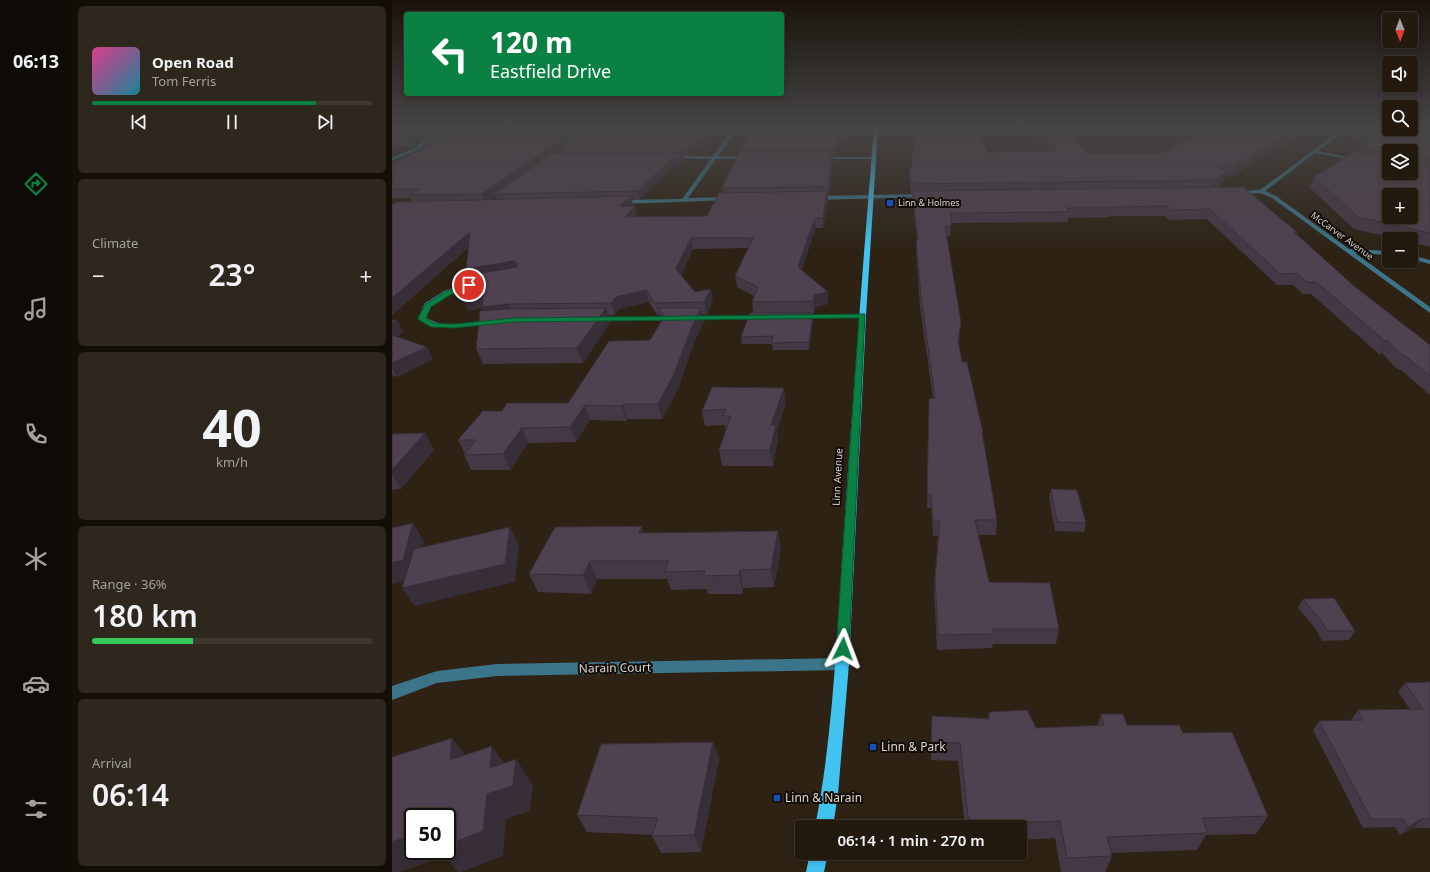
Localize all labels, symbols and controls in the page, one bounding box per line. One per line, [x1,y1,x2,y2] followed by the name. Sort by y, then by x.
[1382,12,1418,48] north arrow
[1382,12,1418,268] map controls
[490,23,573,61] text: 120 m
[424,28,476,80] icon: left
[13,49,59,73] text: 06:13
[152,52,234,72] text: Open Road
[1382,56,1418,92] button: sound
[490,59,611,83] text: Eastfield Drive
[152,72,216,90] text: Tom Ferris
[1382,100,1418,136] button: search
[128,111,150,133] icon: previous
[221,111,243,133] icon: pause
[314,111,336,133] icon: next
[1382,144,1418,180] button: layers
[22,170,50,198] icon: directions
[1382,188,1418,224] button: +
[898,196,960,209] place label: Linn & Holmes
[885,198,895,208] marker: Linn & Holmes
[1308,209,1376,263] street label: McCarver Avenue
[1382,232,1418,268] button: −
[92,234,138,252] text: Climate
[208,254,256,295] text: 23°
[92,260,105,290] text: −
[359,260,372,290] text: +
[452,268,486,302] pin
[458,274,480,296] icon: arrive
[22,295,50,323] icon: music
[202,391,262,462] text: 40
[22,420,50,448] icon: phone
[828,447,846,506] street label: Linn Avenue
[216,453,248,471] text: km/h
[22,545,50,573] icon: climate
[92,575,167,593] text: Range · 36%
[92,595,198,636] text: 180 km
[822,628,864,670] position arrow
[579,658,652,677] street label: Narain Court
[22,670,50,698] icon: car
[881,738,946,755] place label: Linn & Park
[868,742,878,752] marker: Linn & Park
[92,754,132,772] text: Arrival
[92,774,169,815] text: 06:14
[785,789,862,806] place label: Linn & Narain
[772,793,782,803] marker: Linn & Narain
[22,795,50,823] icon: filters
[404,808,456,860] speed limit sign: 50
[837,830,985,850] text: 06:14 · 1 min · 270 m

